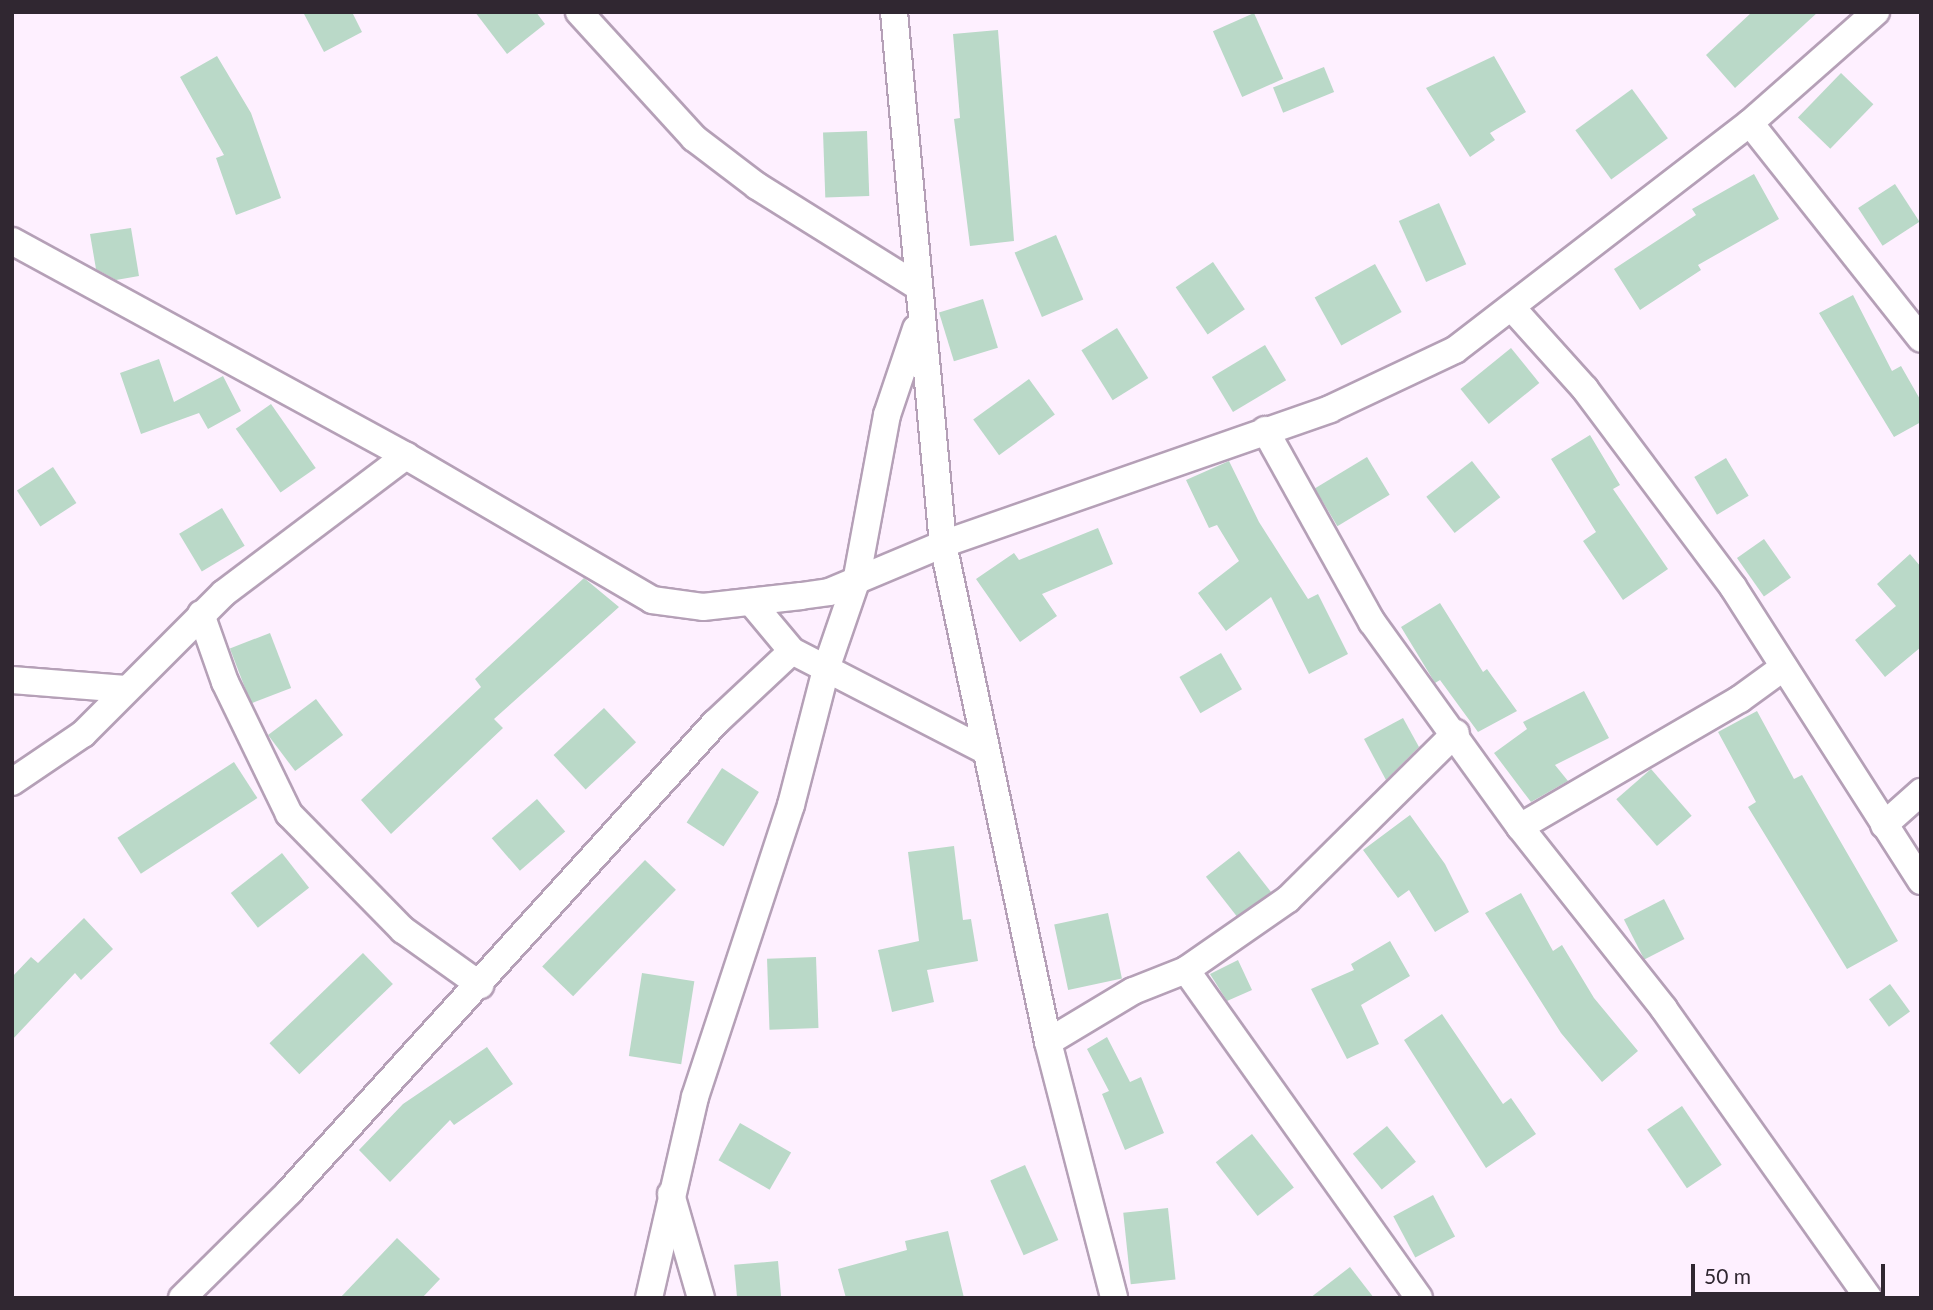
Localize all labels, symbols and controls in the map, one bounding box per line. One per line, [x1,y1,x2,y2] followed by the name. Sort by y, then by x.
[1695,1250,1889,1294] scale bar
[1704,1263,1751,1288] text: 50 m

